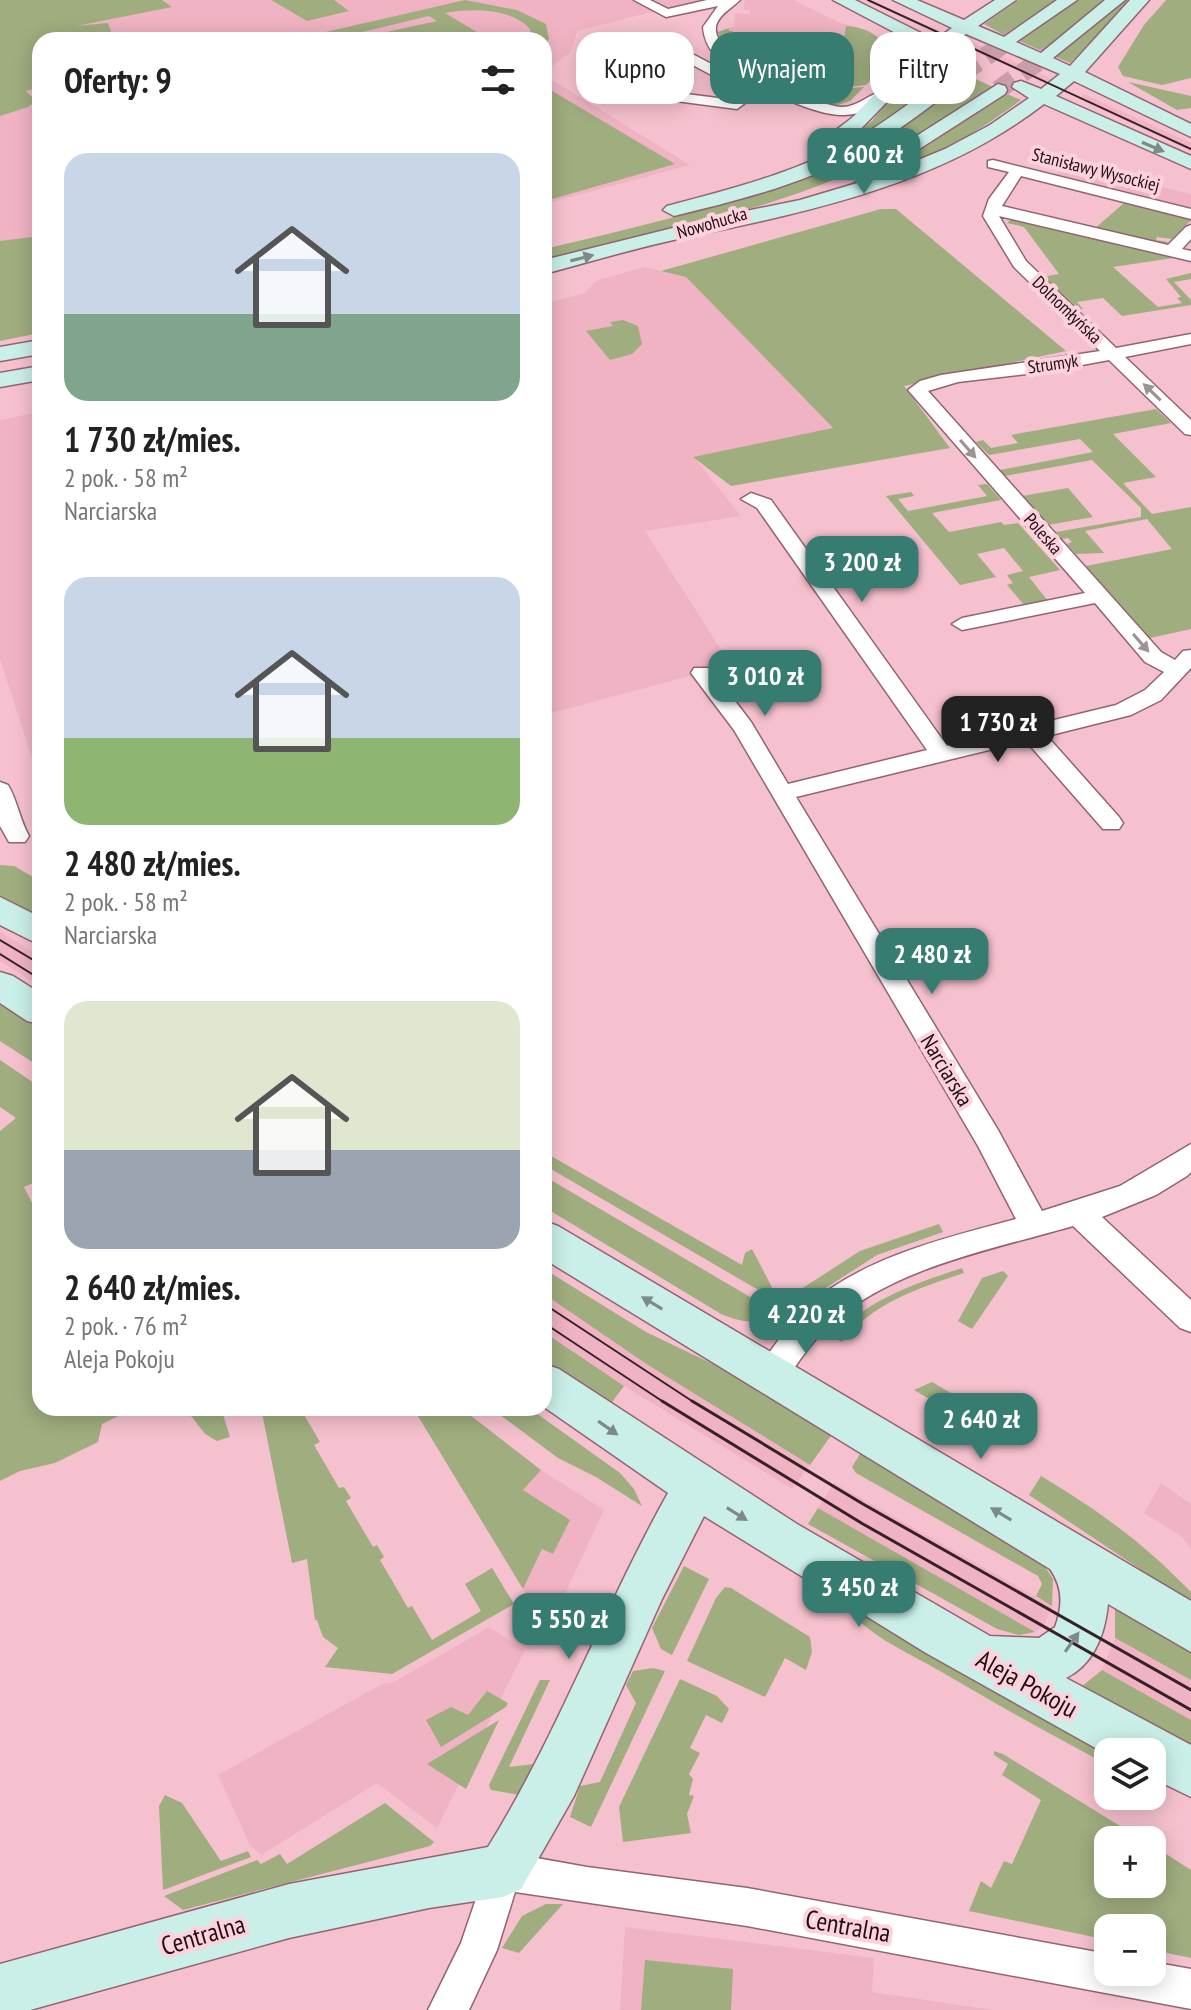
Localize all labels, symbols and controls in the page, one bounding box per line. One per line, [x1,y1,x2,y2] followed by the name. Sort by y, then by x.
[576,32,694,104] chip: Kupno
[710,32,854,104] chip: Wynajem
[870,32,976,104] chip: Filtry
[64,58,172,102] text: Oferty: 9
[476,58,520,102] icon: filters
[781,128,947,196] pin: 2 600 zł
[825,137,903,170] text: 2 600 zł
[1141,140,1164,153] one-way arrow
[1030,143,1162,196] street label: Stanisławy Wysockiej
[674,202,750,243] street label: Nowohucka
[220,205,364,349] icon: home
[570,251,595,263] one-way arrow
[1028,271,1107,348] street label: Dolnomłyńska
[1026,349,1080,378] street label: Strumyk
[1143,383,1162,402] one-way arrow
[64,417,241,461] text: 1 730 zł/mies.
[959,439,977,458] one-way arrow
[64,461,188,494] text: 2 pok. · 58 m²
[64,494,157,527] text: Narciarska
[1019,508,1068,559] street label: Poleska
[779,536,945,604] pin: 3 200 zł
[823,545,901,578] text: 3 200 zł
[220,629,364,773] icon: home
[1132,632,1149,652] one-way arrow
[682,650,848,718] pin: 3 010 zł
[726,659,804,692] text: 3 010 zł
[915,696,1081,764] pin: 1 730 zł
[959,705,1037,738] text: 1 730 zł
[64,841,241,885] text: 2 480 zł/mies.
[64,885,188,918] text: 2 pok. · 58 m²
[64,918,157,951] text: Narciarska
[849,928,1015,996] pin: 2 480 zł
[893,937,971,970] text: 2 480 zł
[915,1029,979,1111] street label: Narciarska
[220,1053,364,1197] icon: home
[64,1265,241,1309] text: 2 640 zł/mies.
[723,1288,889,1356] pin: 4 220 zł
[641,1296,663,1310] one-way arrow
[767,1297,845,1330] text: 4 220 zł
[64,1309,188,1342] text: 2 pok. · 76 m²
[64,1342,175,1375] text: Aleja Pokoju
[898,1393,1064,1461] pin: 2 640 zł
[942,1402,1020,1435] text: 2 640 zł
[597,1420,618,1436] one-way arrow
[726,1507,748,1521] one-way arrow
[990,1507,1012,1521] one-way arrow
[776,1561,942,1629] pin: 3 450 zł
[820,1570,898,1603] text: 3 450 zł
[486,1593,652,1661] pin: 5 550 zł
[530,1602,608,1635] text: 5 550 zł
[1064,1631,1080,1653] one-way arrow
[971,1642,1084,1725] street label: Aleja Pokoju
[1094,1738,1166,1986] map controls
[1094,1738,1166,1810] button: layers
[1094,1826,1166,1898] button: +
[803,1902,893,1949] street label: Centralna
[157,1907,249,1962] street label: Centralna
[1094,1914,1166,1986] button: −

